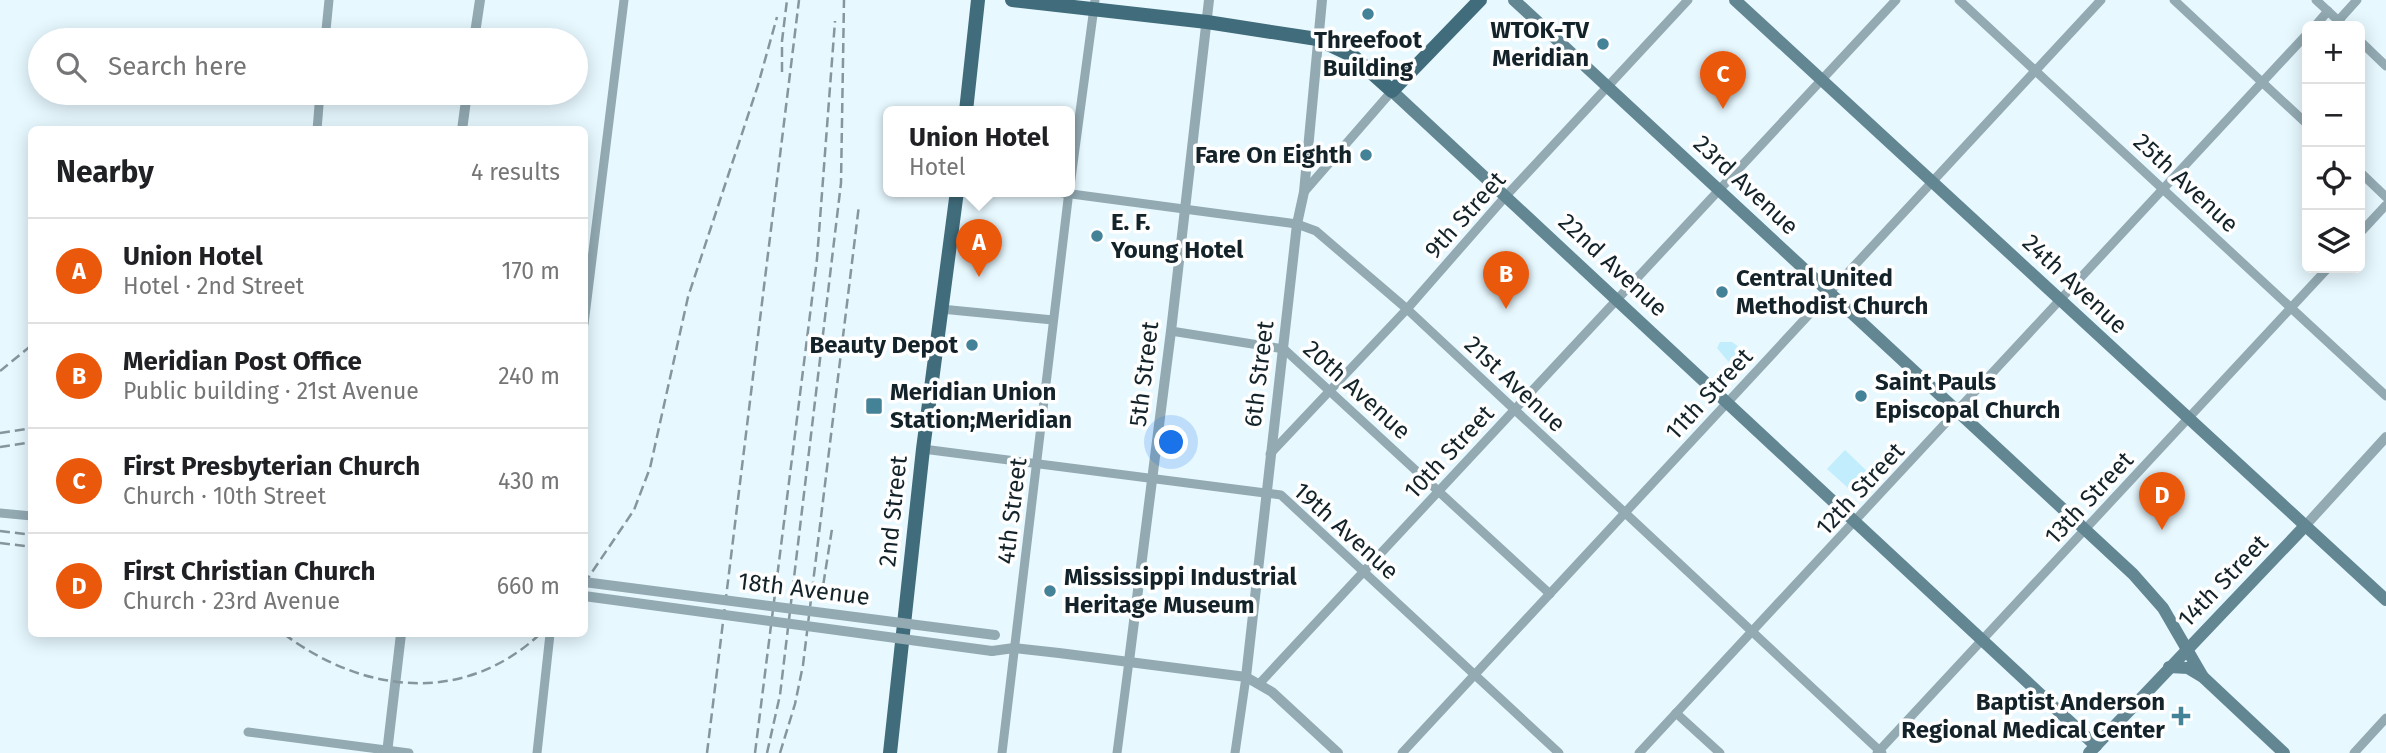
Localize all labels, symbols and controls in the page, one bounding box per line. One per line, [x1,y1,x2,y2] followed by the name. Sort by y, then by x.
[1360,6,1376,22] marker: Threefoot Building
[1490,16,1590,72] place label: WTOK-TV Meridian
[2302,21,2365,273] map controls
[2302,21,2365,84] button: +
[1314,26,1423,82] place label: Threefoot Building
[28,28,588,105] search box
[1595,36,1611,52] marker: WTOK-TV Meridian
[52,48,90,86] icon: search
[108,51,247,82] text: Search here
[1700,51,1746,109] pin: C
[2302,84,2365,147] button: −
[883,106,1075,197] popup
[909,122,1049,153] text: Union Hotel
[2128,128,2244,238] street label: 25th Avenue
[1688,130,1804,240] street label: 23rd Avenue
[1195,141,1352,169] place label: Fare On Eighth
[1358,147,1374,163] marker: Fare On Eighth
[2302,147,2365,210] button: locate
[909,153,965,181] text: Hotel
[56,154,154,190] text: Nearby
[471,158,560,186] text: 4 results
[1419,166,1511,264] street label: 9th Street
[1110,208,1244,264] place label: E. F. Young Hotel
[1553,208,1673,322] street label: 22nd Avenue
[2302,210,2365,273] button: layers
[956,219,1002,277] pin: A
[1089,228,1105,244] marker: E. F. Young Hotel
[2017,228,2133,340] street label: 24th Avenue
[123,241,263,272] text: Union Hotel
[1483,251,1529,309] pin: B
[72,257,86,285] text: A
[501,257,560,285] text: 170 m
[1736,264,1928,320] place label: Central United Methodist Church
[123,272,304,300] text: Hotel · 2nd Street
[1714,284,1730,300] marker: Central United Methodist Church
[1124,319,1164,428] street label: 5th Street
[1239,319,1279,429] street label: 6th Street
[1459,330,1571,438] street label: 21st Avenue
[810,331,959,359] place label: Beauty Depot
[1298,335,1416,445] street label: 20th Avenue
[964,337,980,353] marker: Beauty Depot
[1660,342,1759,445] street label: 11th Street
[123,346,362,377] text: Meridian Post Office
[72,362,86,390] text: B
[498,362,560,390] text: 240 m
[1875,368,2060,424] place label: Saint Pauls Episcopal Church
[123,377,419,405] text: Public building · 21st Avenue
[890,378,1072,434] place label: Meridian Union Station;Meridian
[1853,388,1869,404] marker: Saint Pauls Episcopal Church
[864,396,884,416] marker: Meridian Union Station;Meridian
[1399,399,1500,505] street label: 10th Street
[1154,425,1188,459] your location
[1810,437,1910,541] street label: 12th Street
[2039,446,2139,550] street label: 13th Street
[123,451,420,482] text: First Presbyterian Church
[873,454,913,568] street label: 2nd Street
[992,456,1032,566] street label: 4th Street
[72,467,86,495] text: C
[498,467,560,495] text: 430 m
[2139,472,2185,530] pin: D
[1288,477,1404,585] street label: 19th Avenue
[123,482,326,510] text: Church · 10th Street
[2172,529,2274,633] street label: 14th Street
[123,556,376,587] text: First Christian Church
[1064,563,1297,619] place label: Mississippi Industrial Heritage Museum
[737,567,871,611] street label: 18th Avenue
[72,572,86,600] text: D
[497,572,560,600] text: 660 m
[1042,583,1058,599] marker: Mississippi Industrial Heritage Museum
[123,587,340,615] text: Church · 23rd Avenue
[1901,688,2165,744] place label: Baptist Anderson Regional Medical Center
[2171,706,2191,726] marker: Baptist Anderson Regional Medical Center

